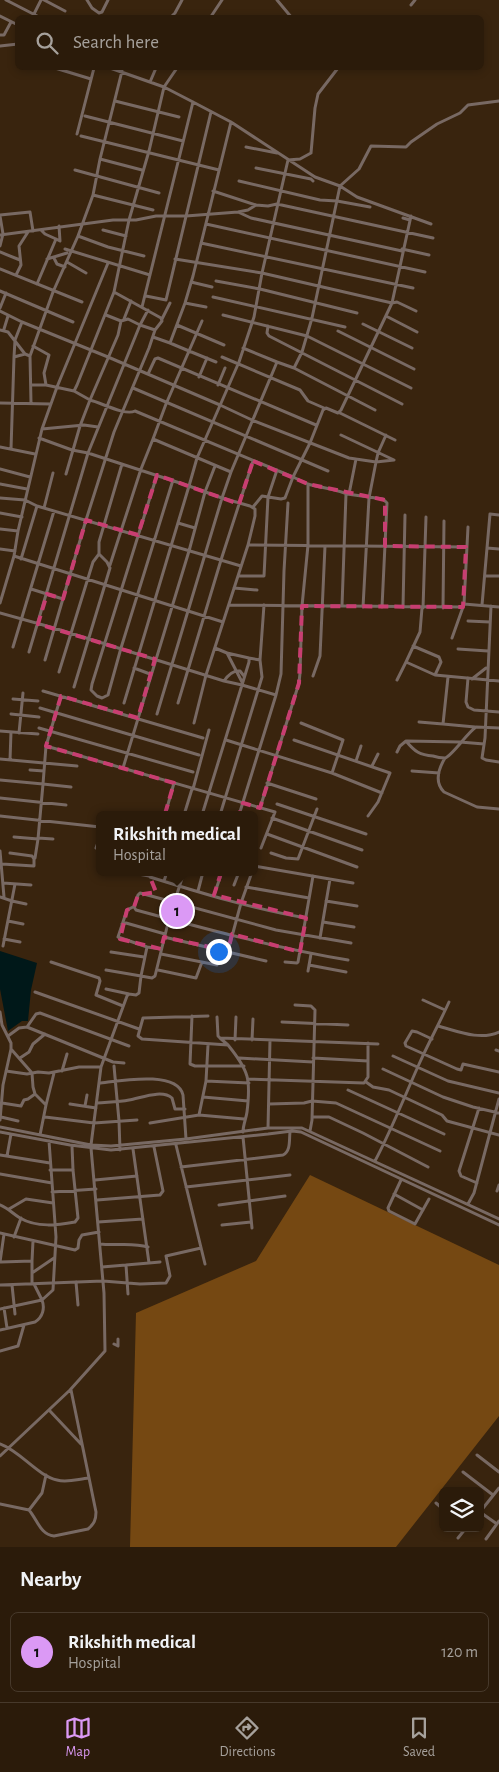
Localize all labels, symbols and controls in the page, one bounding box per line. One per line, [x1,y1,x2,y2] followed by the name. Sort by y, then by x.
[15,15,484,70] search box
[33,29,61,57] icon: search
[73,33,159,52] text: Search here
[96,811,258,876] popup
[113,825,241,844] text: Rikshith medical
[113,847,166,863] text: Hospital
[161,892,193,930] pin: 1
[206,939,232,965] your location
[439,1487,484,1532] map controls
[439,1487,484,1532] button: layers
[20,1569,81,1590] text: Nearby
[68,1633,196,1652] text: Rikshith medical
[34,1644,40,1660] text: 1
[441,1644,478,1660] text: 120 m
[68,1655,121,1671] text: Hospital
[64,1714,92,1761] tab: Map
[220,1714,275,1761] tab: Directions
[403,1714,435,1761] tab: Saved

